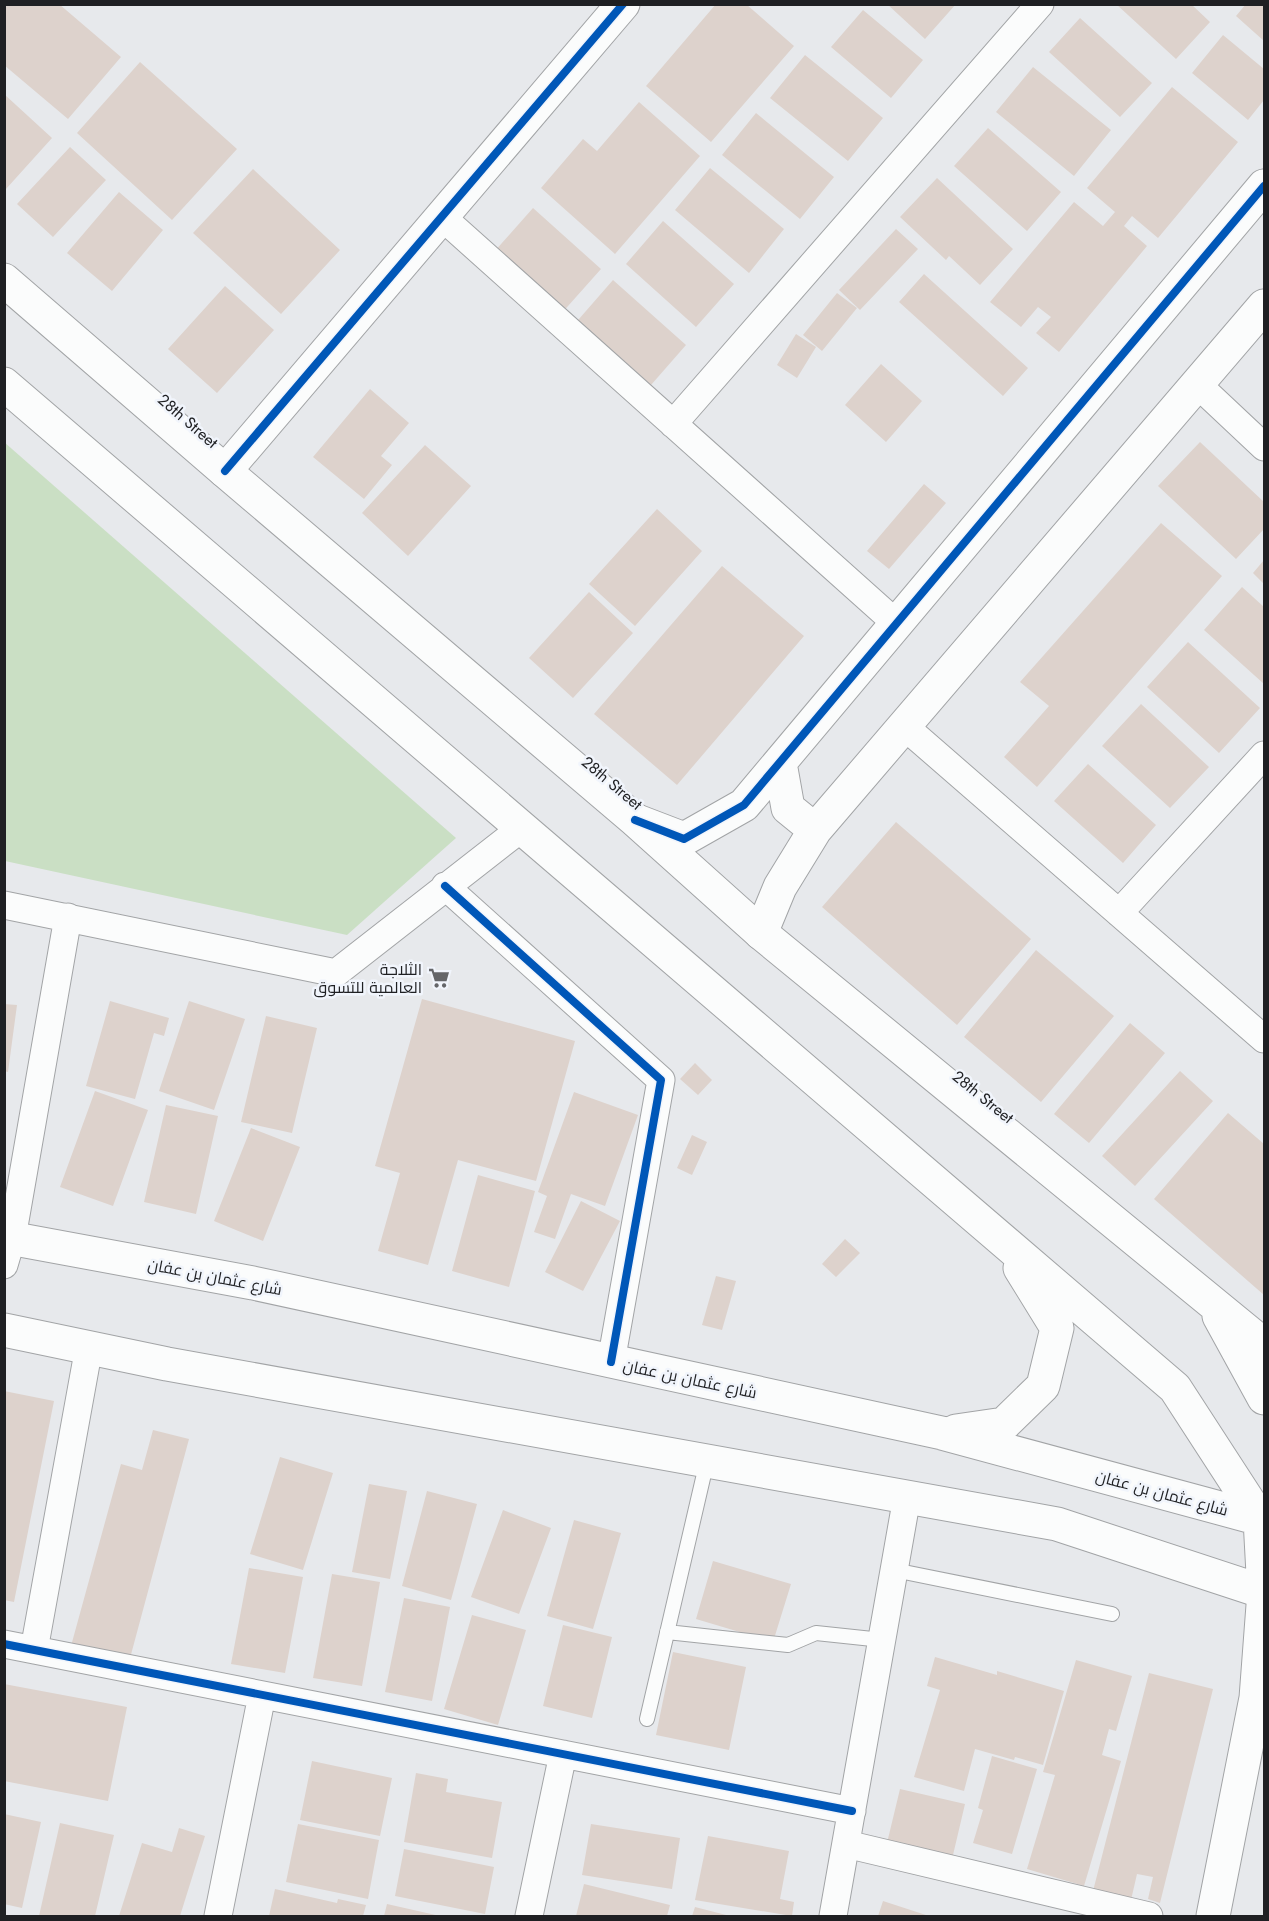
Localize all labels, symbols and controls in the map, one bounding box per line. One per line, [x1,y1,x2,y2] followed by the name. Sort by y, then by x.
[153,388,223,454] street label: 28th Street
[577,751,647,815] street label: 28th Street
[314,958,422,999] place label: الثلاجة العالمية للتسوق
[427,966,451,990] supermarket icon: الثلاجة العالمية للتسوق
[947,1065,1019,1129] street label: 28th Street
[146,1253,284,1301] street label: شارع عثمان بن عفان
[621,1354,759,1404] street label: شارع عثمان بن عفان
[1093,1464,1231,1522] street label: شارع عثمان بن عفان

